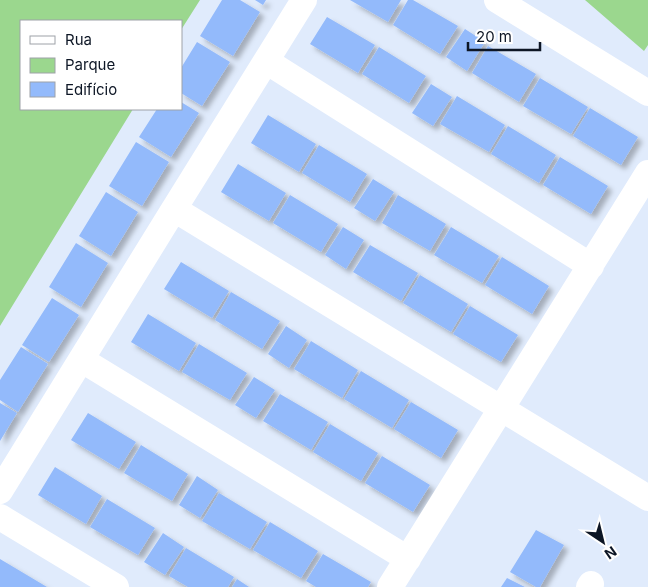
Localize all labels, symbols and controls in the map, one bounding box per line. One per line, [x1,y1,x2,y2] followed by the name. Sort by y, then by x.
[20,20,182,110] legend
[468,20,540,52] scale bar
[476,27,512,46] text: 20 m
[65,30,92,49] text: Rua
[65,55,115,74] text: Parque
[65,80,117,99] text: Edifício
[578,517,628,567] north arrow
[601,543,620,563] text: N

